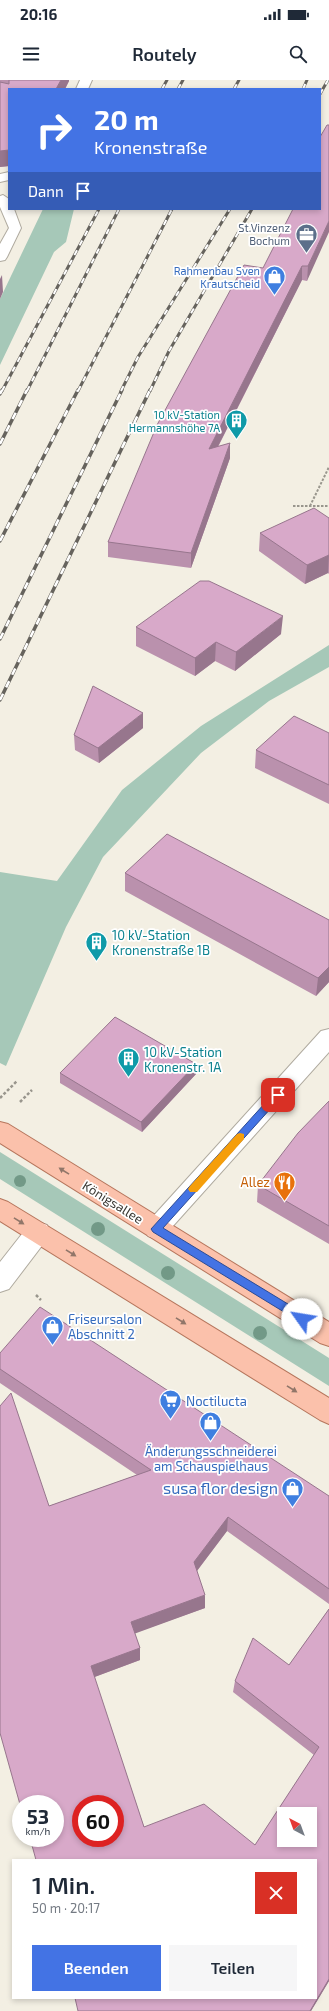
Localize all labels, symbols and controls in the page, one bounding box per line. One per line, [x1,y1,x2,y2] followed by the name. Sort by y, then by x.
[20,5,57,23] text: 20:16
[20,43,42,65] icon: menu
[132,43,197,65] text: Routely
[287,43,309,65] icon: search
[94,102,159,136] text: 20 m
[28,104,80,156] icon: right
[94,136,207,158] text: Kronenstraße
[72,180,94,202] icon: arrive
[28,182,64,200] text: Dann
[238,221,290,247] place label: St.Vinzenz Bochum
[293,221,319,254] office icon: St.Vinzenz Bochum
[174,264,260,290] place label: Rahmenbau Sven Krautscheid
[262,264,288,297] shop icon: Rahmenbau Sven Krautscheid
[129,408,220,434] place label: 10 kV-Station Hermannshöhe 7A
[223,408,249,441] building icon: 10 kV-Station Hermannshöhe 7A
[112,927,210,958] place label: 10 kV-Station Kronenstraße 1B
[83,929,109,962] building icon: 10 kV-Station Kronenstraße 1B
[144,1044,222,1075] place label: 10 kV-Station Kronenstr. 1A
[115,1046,141,1079] building icon: 10 kV-Station Kronenstr. 1A
[261,1078,295,1112] pin
[267,1084,289,1106] icon: arrive
[59,1167,69,1175] one-way arrow
[272,1169,298,1202] restaurant icon: Allez
[241,1174,270,1190] place label: Allez
[80,1177,146,1227] street label: Königsallee
[13,1217,25,1224] one-way arrow
[65,1249,77,1256] one-way arrow
[281,1298,323,1340] position arrow
[68,1311,142,1342] place label: Friseursalon Abschnitt 2
[39,1313,65,1346] shop icon: Friseursalon Abschnitt 2
[176,1317,186,1325] one-way arrow
[287,1385,297,1393] one-way arrow
[158,1388,184,1421] supermarket icon: Noctilucta
[186,1393,247,1409] place label: Noctilucta
[198,1410,224,1443] shop icon: Änderungsschneiderei am Schauspielhaus
[145,1443,277,1474] place label: Änderungsschneiderei am Schauspielhaus
[280,1475,306,1508] shop icon: susa flor design
[163,1478,278,1497] place label: susa flor design
[72,1795,124,1847] speed limit sign: 60
[27,1804,49,1828] text: 53
[277,1807,317,1847] north arrow
[277,1807,317,1847] map controls
[26,1825,50,1837] text: km/h
[32,1870,95,1899] text: 1 Min.
[255,1872,297,1914] button: close
[32,1900,100,1916] text: 50 m · 20:17
[32,1945,161,1991] button: Beenden
[169,1945,297,1991] button: Teilen

